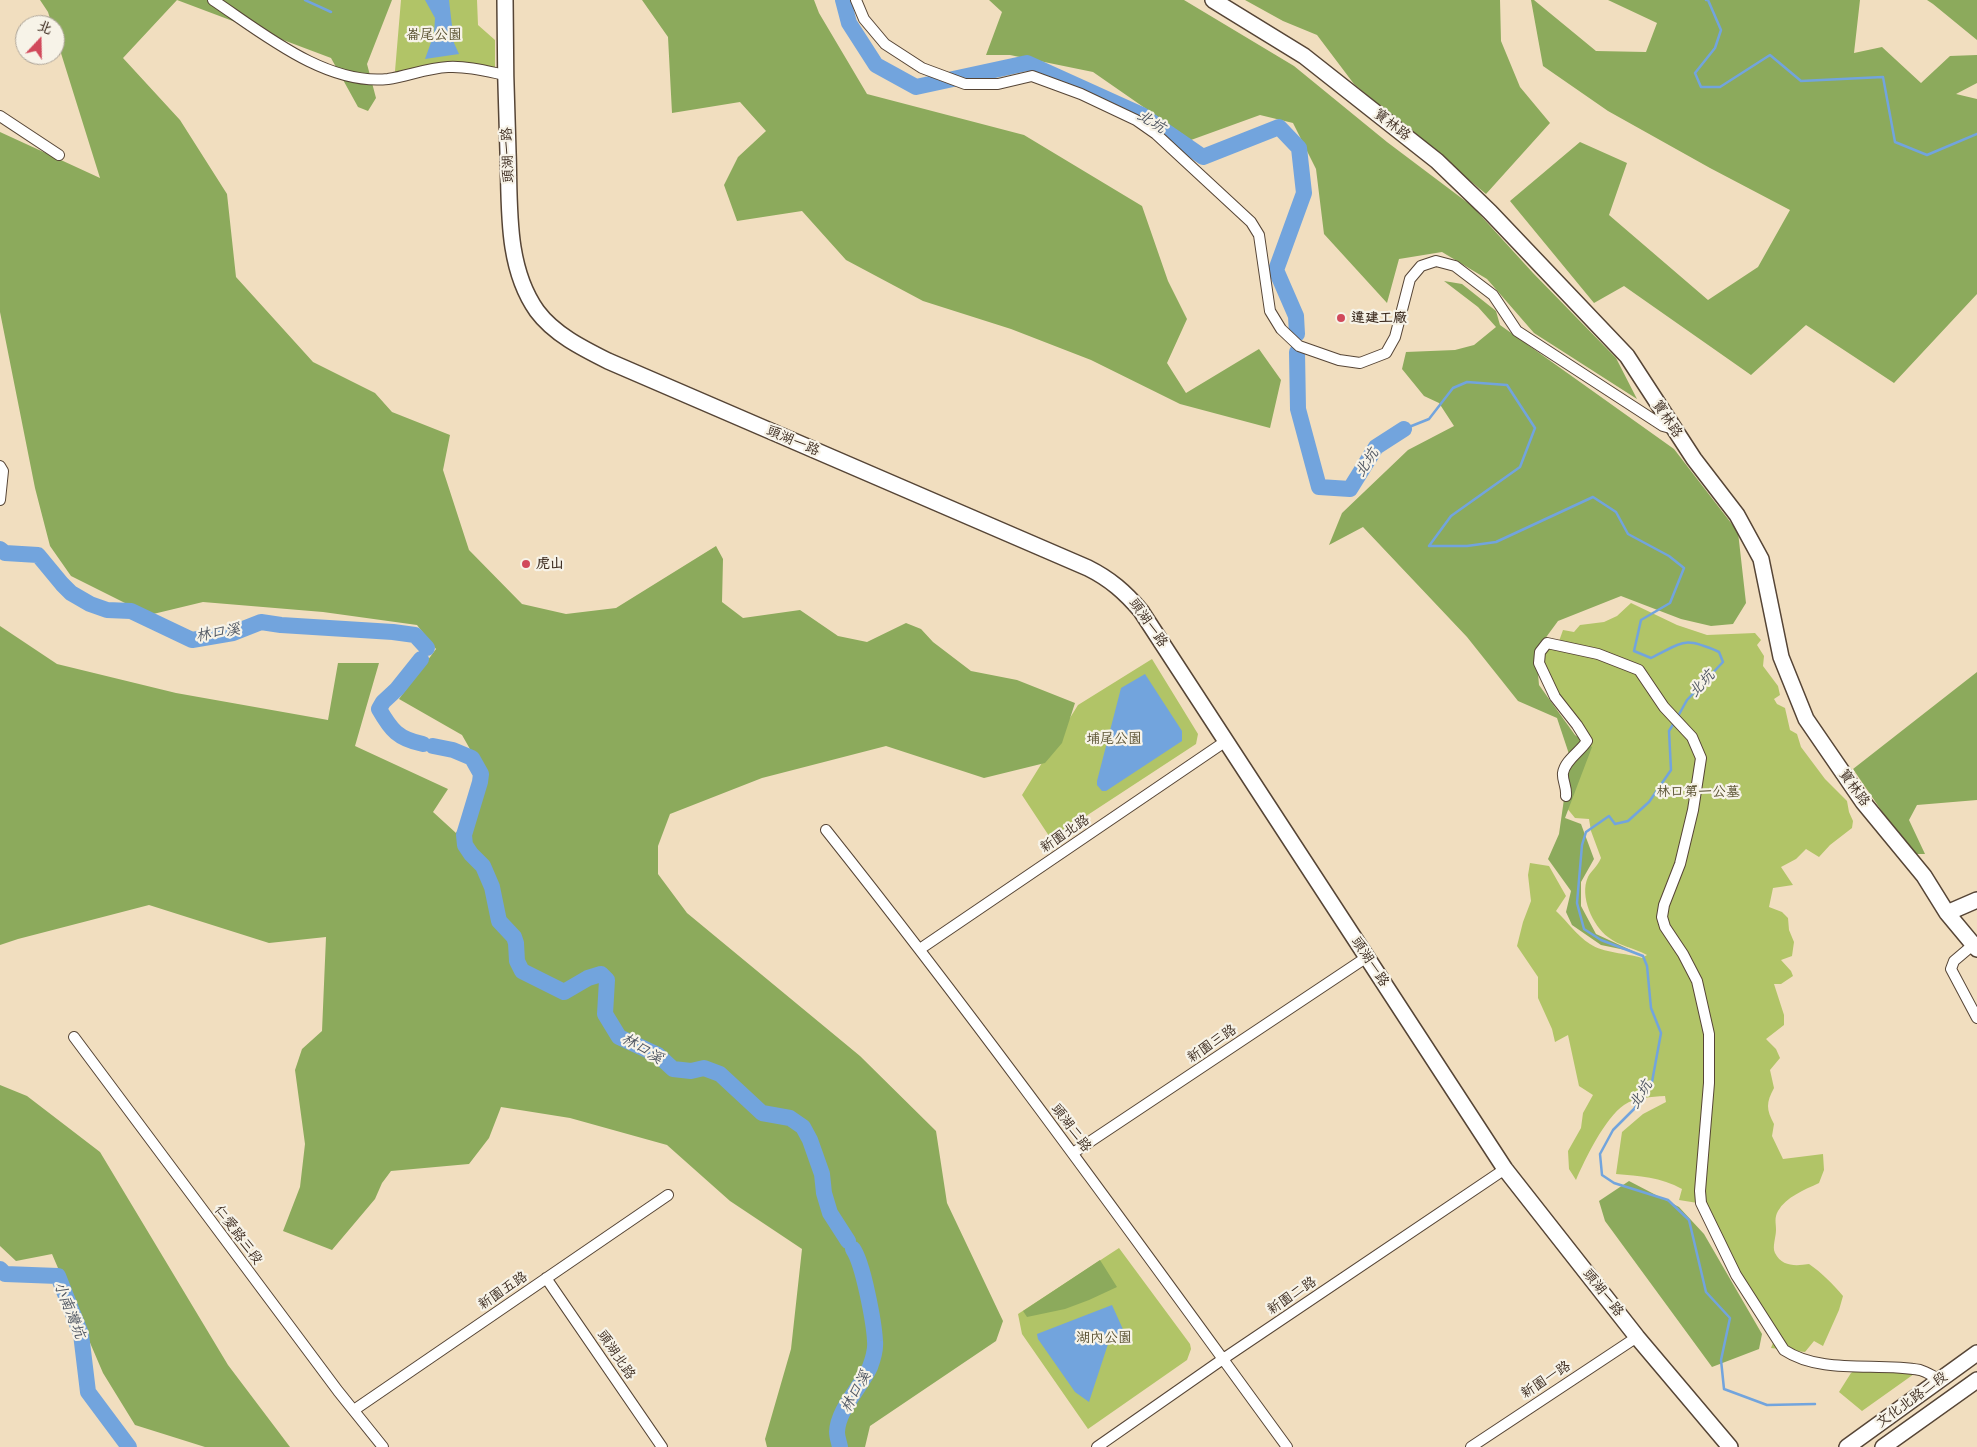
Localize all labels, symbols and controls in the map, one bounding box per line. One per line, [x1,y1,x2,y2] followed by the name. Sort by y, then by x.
[15,15,65,65] north arrow
[35,15,55,38] text: 北
[406,27,462,43] park label: 崙尾公園
[1134,106,1168,138] water label: 北坑
[1370,106,1414,144] street label: 寶林路
[499,127,517,183] street label: 頭湖一路
[1351,310,1407,326] place label: 違建工廠
[1335,312,1347,324] marker: 違建工廠
[1648,397,1686,441] street label: 寶林路
[764,422,822,460] street label: 頭湖一路
[1351,446,1383,480] water label: 北坑
[536,556,564,572] place label: 虎山
[520,558,532,570] marker: 虎山
[1125,595,1171,651] street label: 頭湖一路
[194,620,242,646] water label: 林口溪
[1685,667,1719,701] water label: 北坑
[1086,731,1142,747] park label: 埔尾公園
[1835,766,1873,810] street label: 寶林路
[1656,784,1740,800] park label: 林口第一公墓
[1037,811,1093,857] street label: 新園北路
[1348,934,1392,990] street label: 頭湖一路
[1184,1021,1240,1067] street label: 新園三路
[618,1030,666,1068] water label: 林口溪
[1625,1078,1657,1112] water label: 北坑
[1047,1101,1095,1155] street label: 頭湖二路
[210,1202,266,1268] street label: 仁愛路三段
[1579,1266,1627,1320] street label: 頭湖一路
[475,1268,531,1314] street label: 新園五路
[1264,1273,1320,1319] street label: 新園二路
[49,1279,89,1341] water label: 小南灣坑
[593,1327,639,1383] street label: 頭湖北路
[1076,1330,1132,1346] park label: 湖內公園
[1518,1358,1574,1402] street label: 新園一路
[837,1368,875,1416] water label: 林口溪
[1873,1369,1951,1431] street label: 文化北路二段

